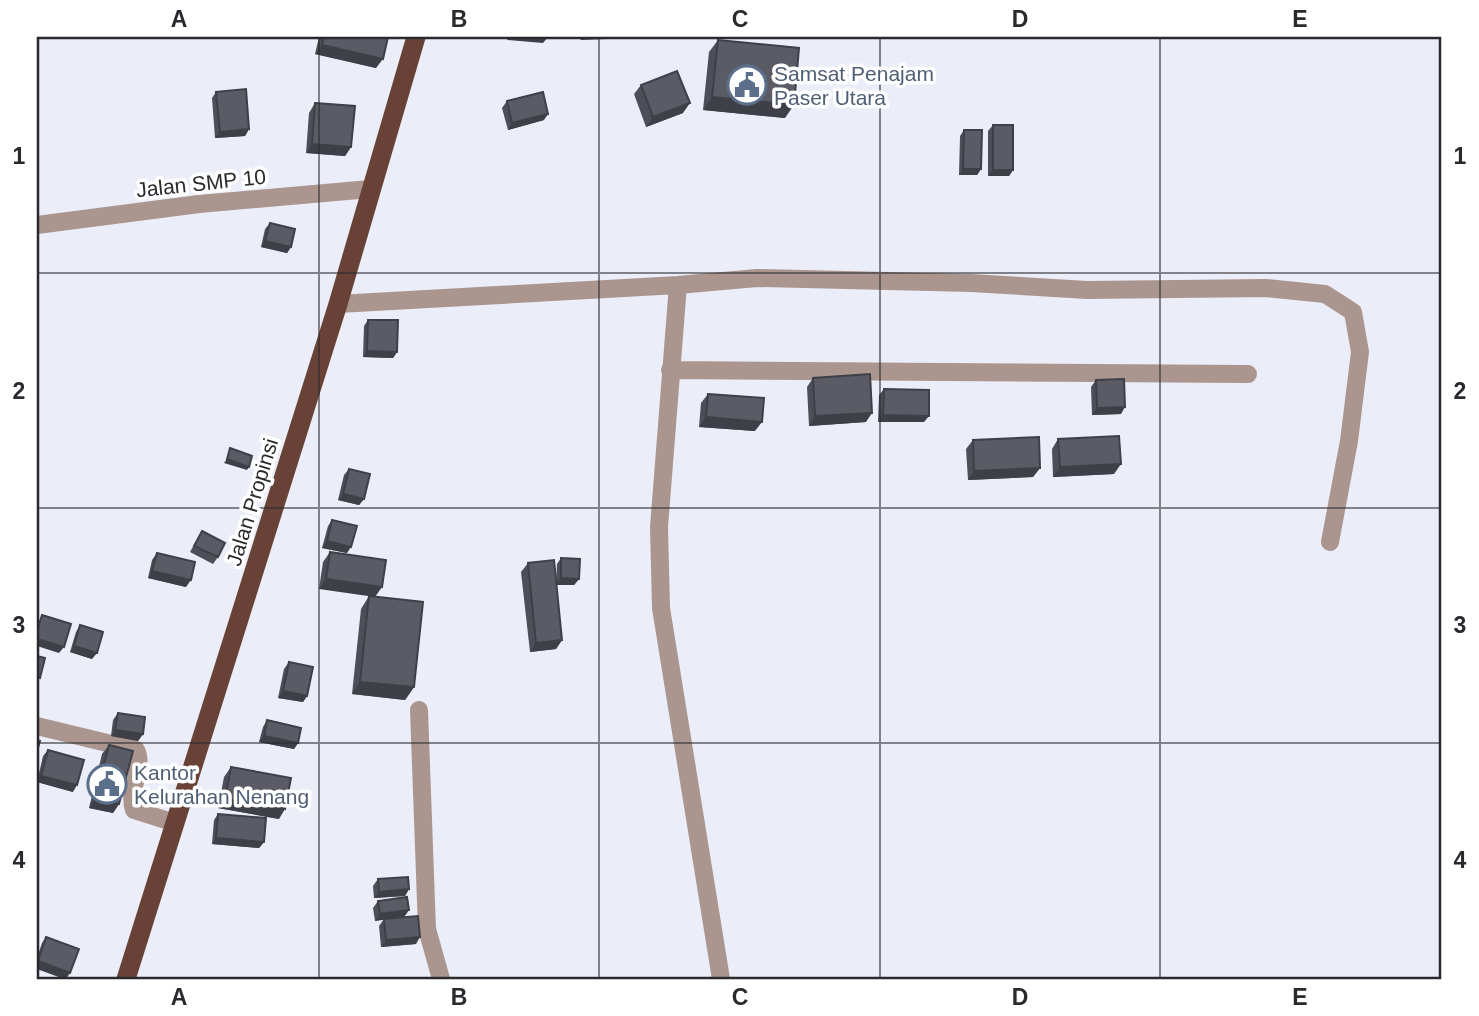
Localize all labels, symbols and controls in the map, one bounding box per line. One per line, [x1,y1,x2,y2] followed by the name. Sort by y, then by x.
[171,6,187,32] text: A
[451,6,467,32] text: B
[732,6,748,32] text: C
[1012,6,1028,32] text: D
[1292,6,1308,32] text: E
[774,62,934,109] place label: Samsat Penajam Paser Utara
[726,64,768,106] public building icon: Samsat Penajam Paser Utara
[13,143,26,169] text: 1
[1454,143,1467,169] text: 1
[135,165,267,201] street label: Jalan SMP 10
[13,378,25,404] text: 2
[1454,378,1466,404] text: 2
[222,436,282,568] street label: Jalan Propinsi
[13,612,25,638] text: 3
[1454,612,1466,638] text: 3
[134,761,309,808] place label: Kantor Kelurahan Nenang
[86,763,128,805] public building icon: Kantor Kelurahan Nenang
[13,847,26,873] text: 4
[1454,847,1467,873] text: 4
[171,984,187,1010] text: A
[451,984,467,1010] text: B
[732,984,748,1010] text: C
[1012,984,1028,1010] text: D
[1292,984,1308,1010] text: E

